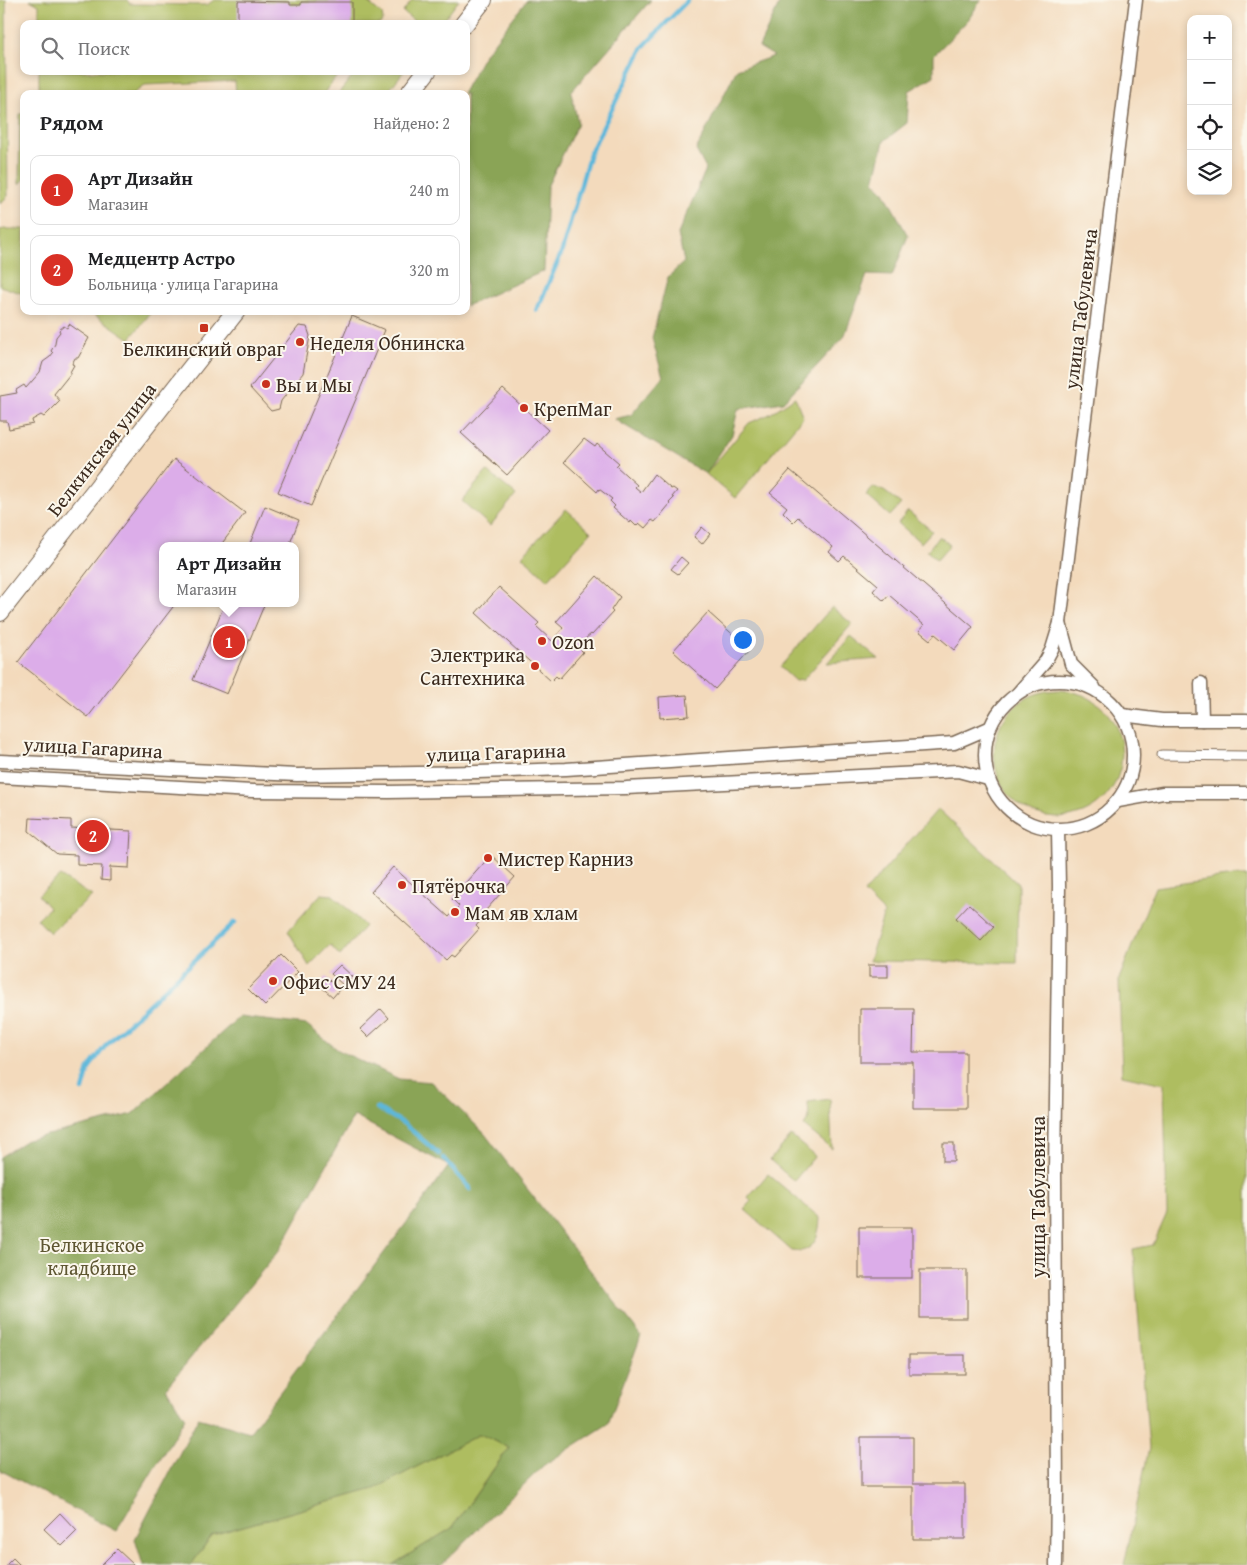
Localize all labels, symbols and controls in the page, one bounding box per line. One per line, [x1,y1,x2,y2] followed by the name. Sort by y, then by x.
[1187,15,1232,195] map controls
[1187,15,1232,60] button: +
[20,20,470,75] search box
[38,34,66,62] icon: search
[78,34,130,62] text: Поиск
[1187,60,1232,105] button: −
[1187,105,1232,150] button: locate
[40,107,103,138] text: Рядом
[373,111,450,135] text: Найдено: 2
[1187,150,1232,195] button: layers
[88,164,193,192] text: Арт Дизайн
[53,178,61,202] text: 1
[409,178,449,202] text: 240 m
[88,192,148,216] text: Магазин
[1056,226,1104,392] street label: улица Табулевича
[88,244,235,272] text: Медцентр Астро
[53,258,61,282] text: 2
[409,258,449,282] text: 320 m
[88,272,278,296] text: Больница · улица Гагарина
[198,322,210,334] marker: Белкинский овраг
[310,328,465,357] place label: Неделя Обнинска
[123,334,286,363] place label: Белкинский овраг
[294,336,306,348] marker: Неделя Обнинска
[276,370,352,399] place label: Вы и Мы
[39,375,163,522] street label: Белкинская улица
[260,378,272,390] marker: Вы и Мы
[534,394,612,423] place label: КрепМаг
[518,402,530,414] marker: КрепМаг
[159,542,299,607] popup
[177,549,281,577] text: Арт Дизайн
[177,577,237,601] text: Магазин
[213,623,245,661] pin: 1
[552,627,594,656] place label: Ozon
[730,627,756,653] your location
[536,635,548,647] marker: Ozon
[420,640,525,692] place label: Электрика Сантехника
[529,660,541,672] marker: Электрика Сантехника
[22,729,164,765] street label: улица Гагарина
[425,735,567,769] street label: улица Гагарина
[77,817,109,855] pin: 2
[498,844,633,873] place label: Мистер Карниз
[482,852,494,864] marker: Мистер Карниз
[412,871,506,900] place label: Пятёрочка
[396,879,408,891] marker: Пятёрочка
[465,898,578,927] place label: Мам яв хлам
[449,906,461,918] marker: Мам яв хлам
[283,967,396,996] place label: Офис СМУ 24
[267,975,279,987] marker: Офис СМУ 24
[1023,1116,1052,1279] street label: улица Табулевича
[40,1230,144,1282] park label: Белкинское кладбище

